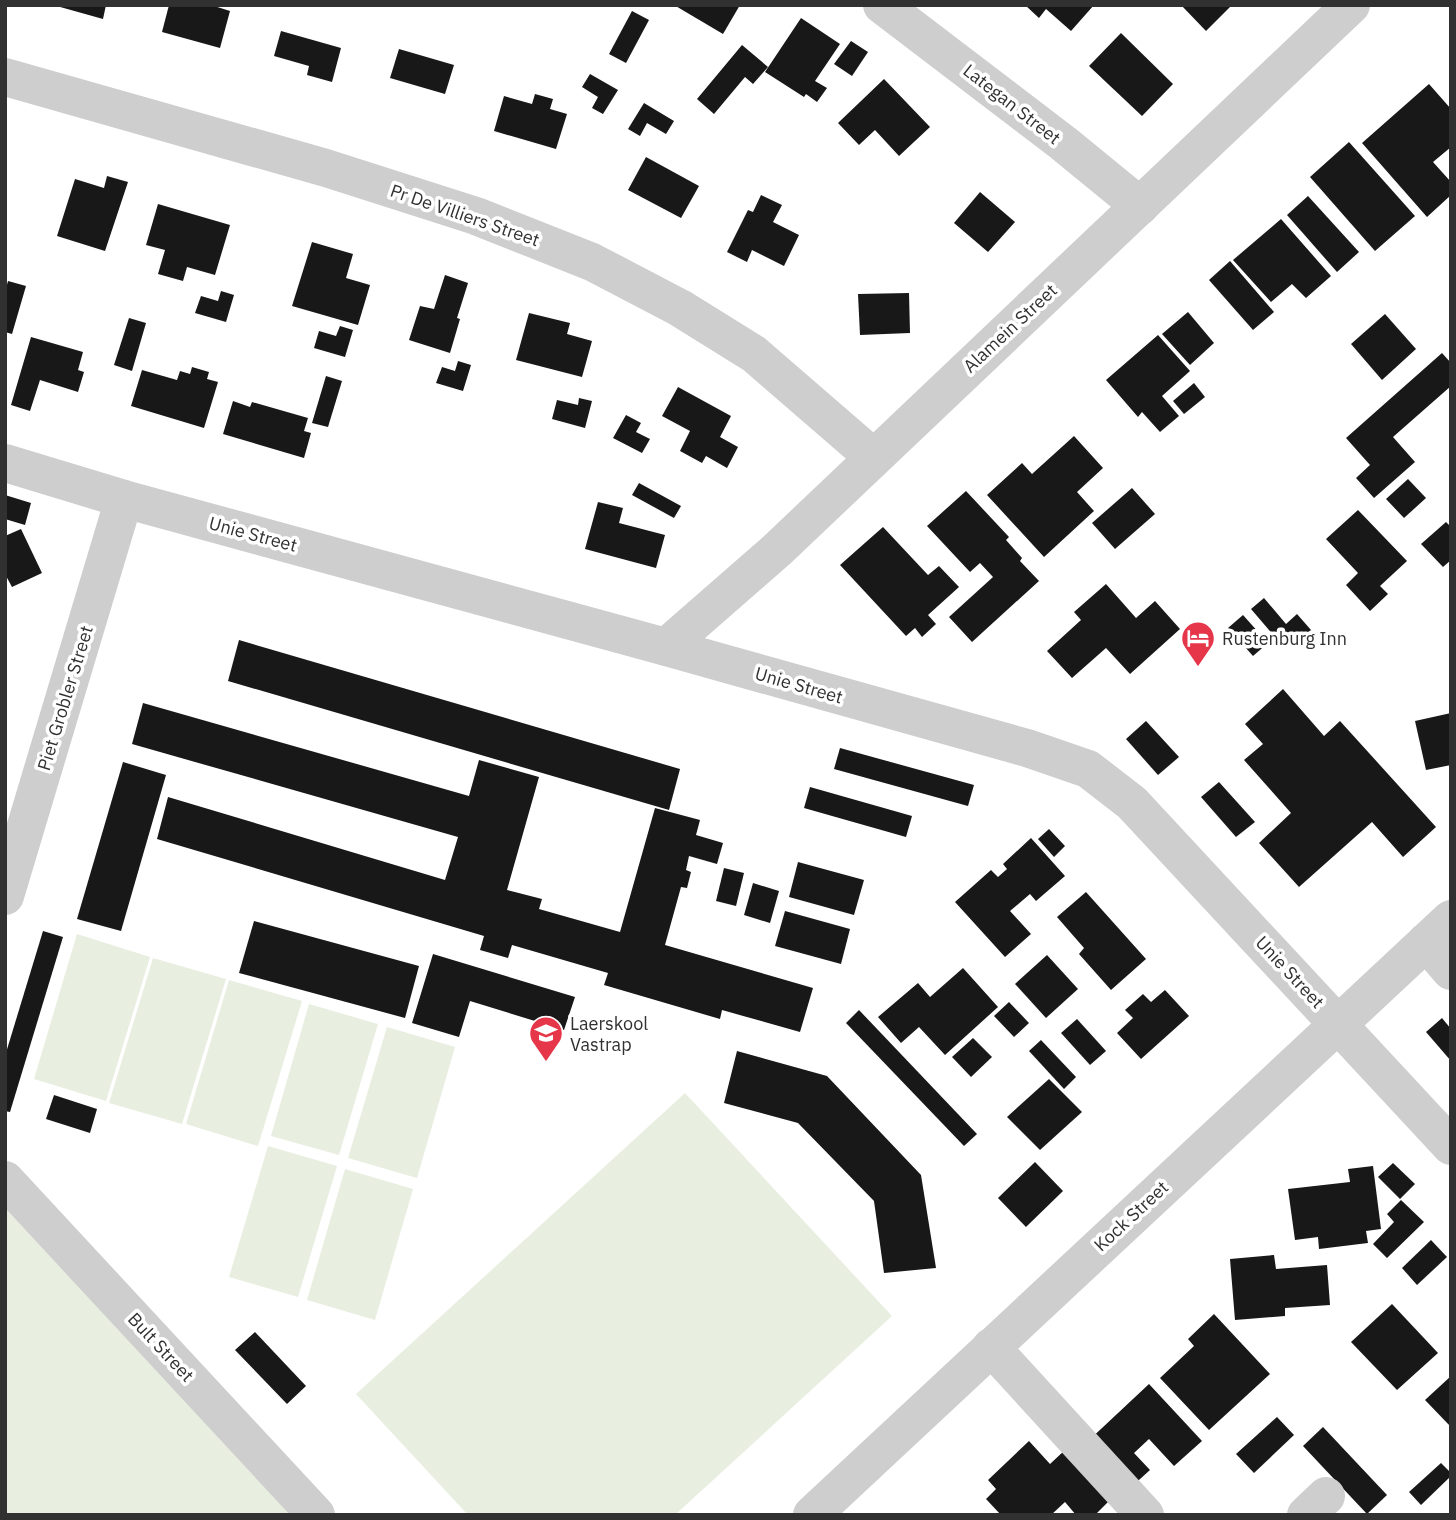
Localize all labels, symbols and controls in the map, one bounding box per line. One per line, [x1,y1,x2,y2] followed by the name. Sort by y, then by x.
[959,59,1065,149] street label: Lategan Street
[387,179,543,251] street label: Pr De Villiers Street
[958,279,1062,377] street label: Alamein Street
[206,511,300,557] street label: Unie Street
[1179,619,1217,668] hotel icon: Rustenburg Inn
[32,623,98,773] street label: Piet Grobler Street
[1222,627,1347,650] place label: Rustenburg Inn
[752,661,846,709] street label: Unie Street
[1251,931,1329,1013] street label: Unie Street
[570,1012,648,1056] place label: Laerskool Vastrap
[527,1014,565,1063] school or university icon: Laerskool Vastrap
[1089,1176,1173,1256] street label: Kock Street
[123,1307,199,1387] street label: Bult Street

